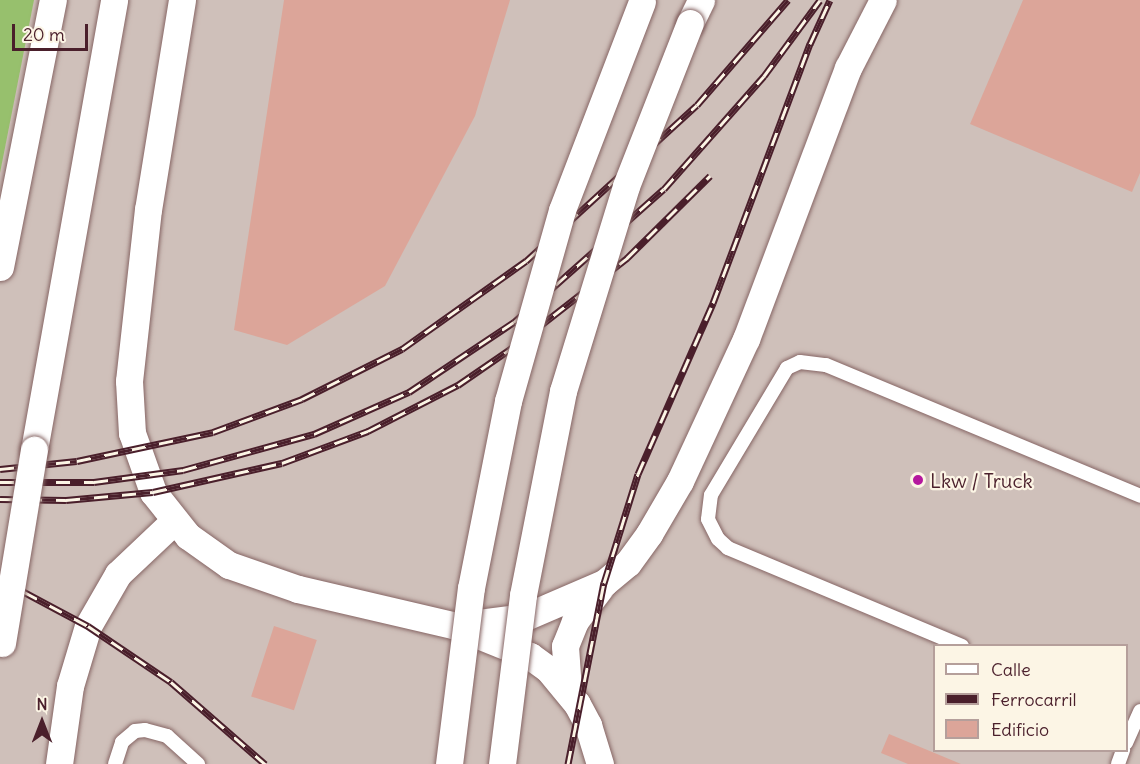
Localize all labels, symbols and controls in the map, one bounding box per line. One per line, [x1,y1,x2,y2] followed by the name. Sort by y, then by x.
[15,12,92,50] scale bar
[23,23,65,46] text: 20 m
[930,468,1033,492] place label: Lkw / Truck
[911,473,925,487] marker: Lkw / Truck
[933,644,1128,752] legend
[991,658,1031,681] text: Calle
[991,688,1077,711] text: Ferrocarril
[12,692,72,752] north arrow
[36,694,48,714] text: N
[991,718,1049,741] text: Edificio

